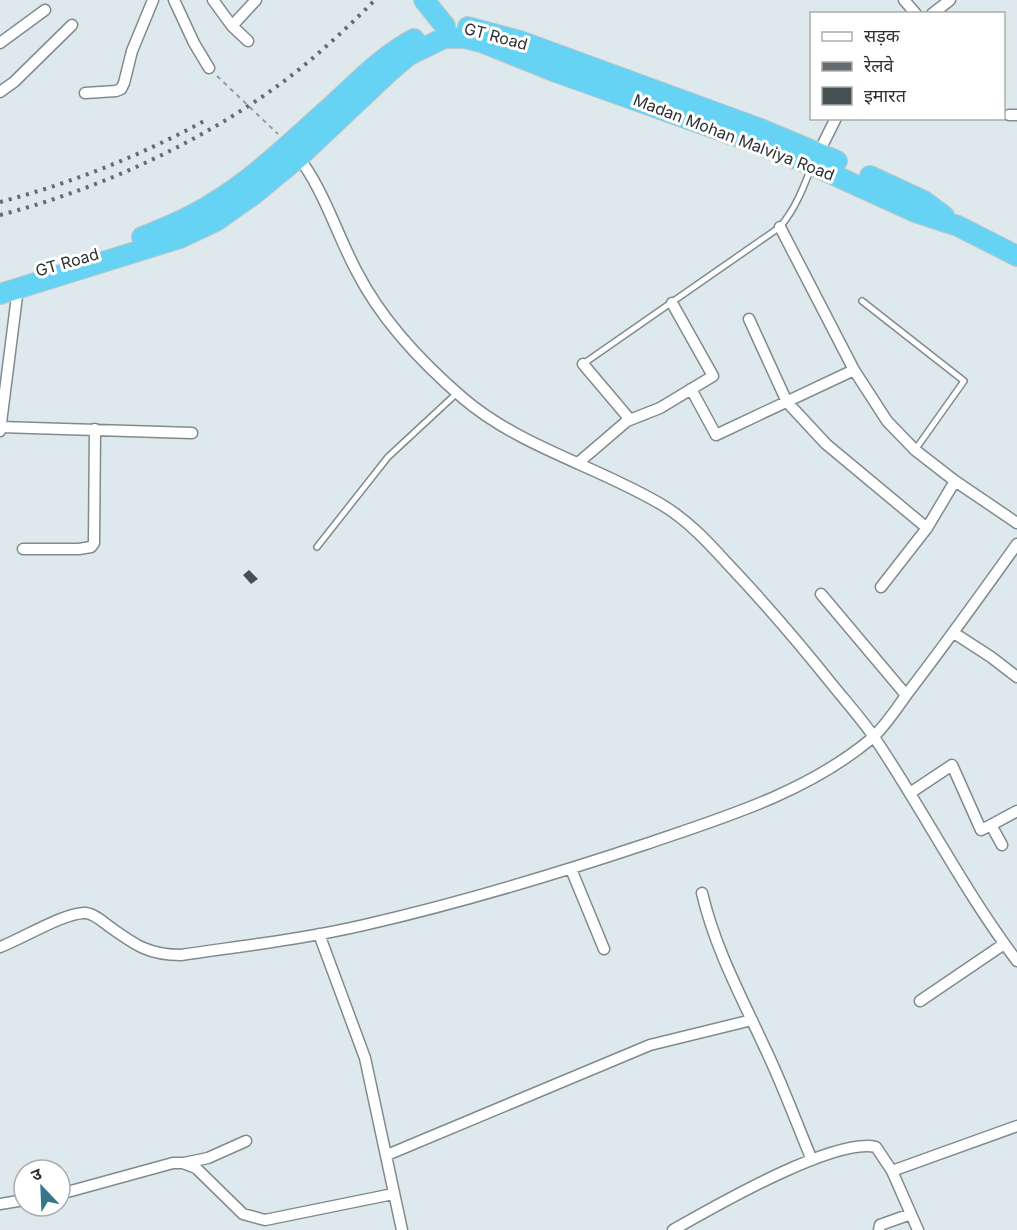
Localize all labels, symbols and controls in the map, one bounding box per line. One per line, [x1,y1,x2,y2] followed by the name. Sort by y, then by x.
[810,12,1005,120] legend
[462,18,530,54] street label: GT Road
[864,25,901,46] text: सड़क
[863,55,895,76] text: रेलवे
[864,85,907,106] text: इमारत
[631,89,837,185] street label: Madan Mohan Malviya Road
[33,243,101,281] street label: GT Road
[12,1158,72,1218] north arrow
[28,1163,45,1185] text: उ

